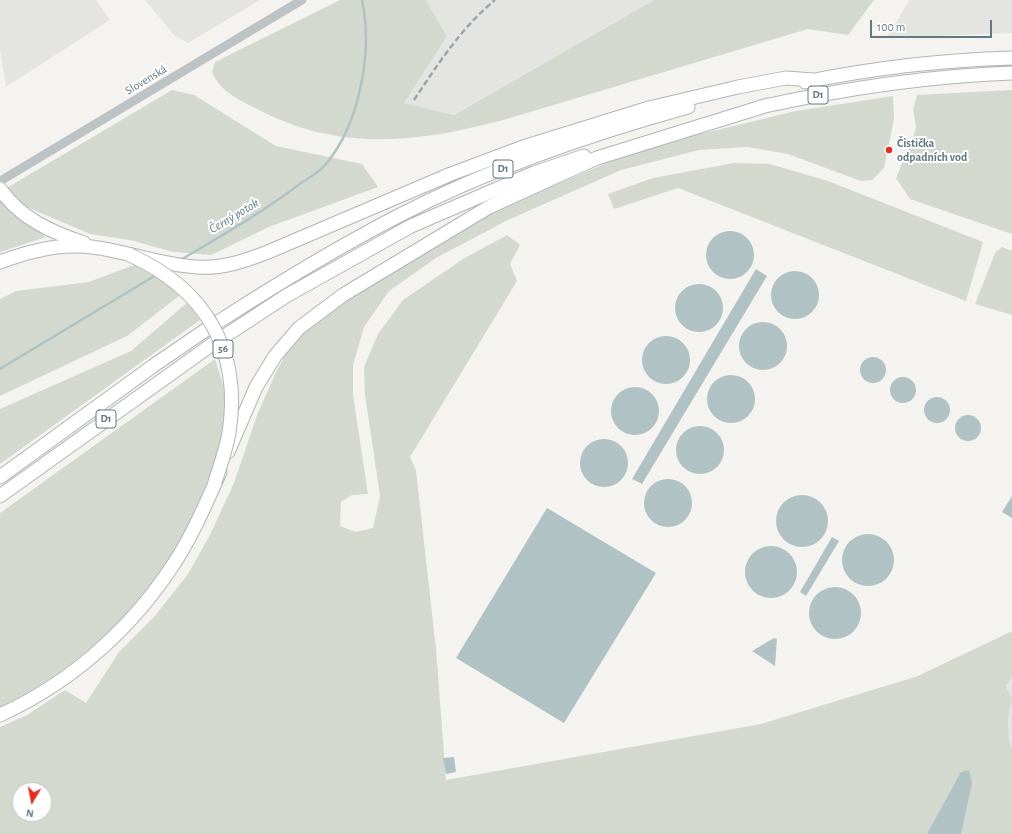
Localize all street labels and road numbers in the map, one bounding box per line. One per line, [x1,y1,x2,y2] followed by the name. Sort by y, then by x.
[123,62,169,98] street label: Slovenská
[808,86,828,104] road number: D1
[493,160,513,178] road number: D1
[213,340,233,358] road number: 56
[96,410,116,428] road number: D1

